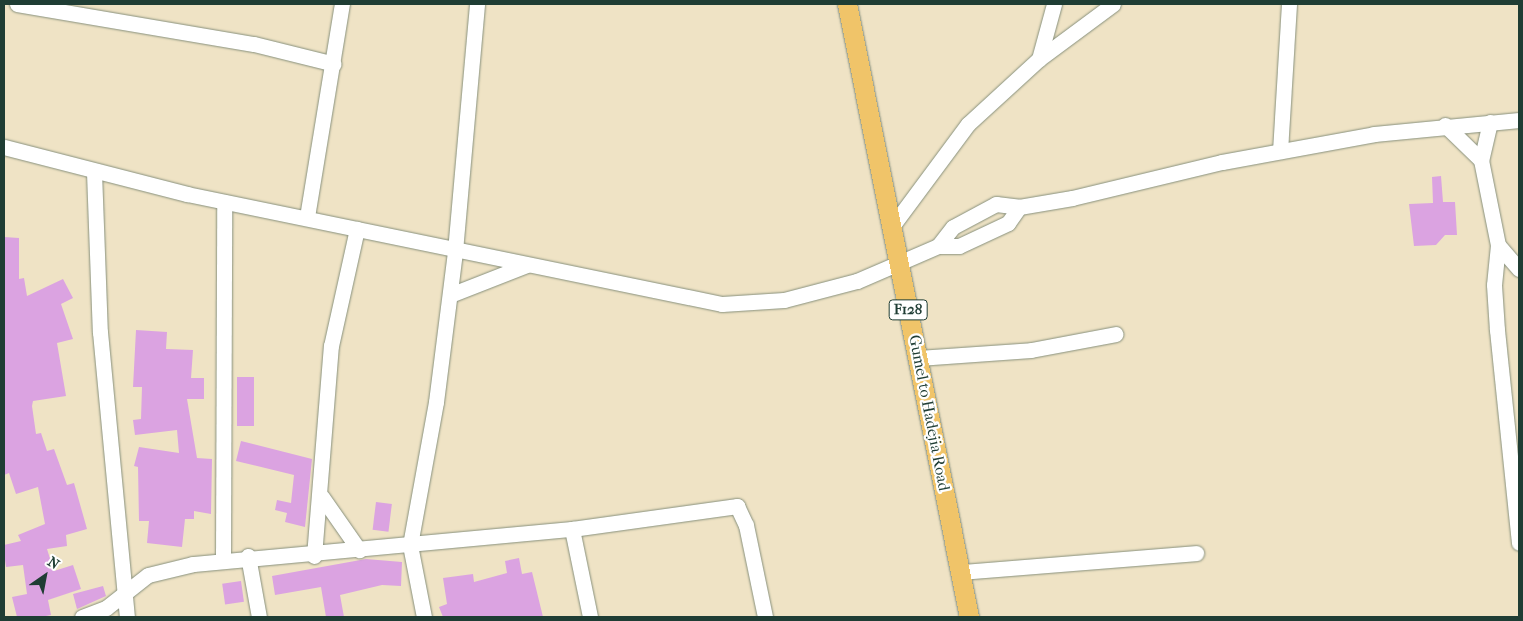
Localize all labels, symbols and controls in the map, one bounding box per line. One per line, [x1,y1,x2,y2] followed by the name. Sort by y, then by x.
[888,298,928,322] road number: F128
[904,333,954,493] street label: Gumel to Hadejia Road
[20,551,70,601] north arrow
[44,553,63,573] text: N

